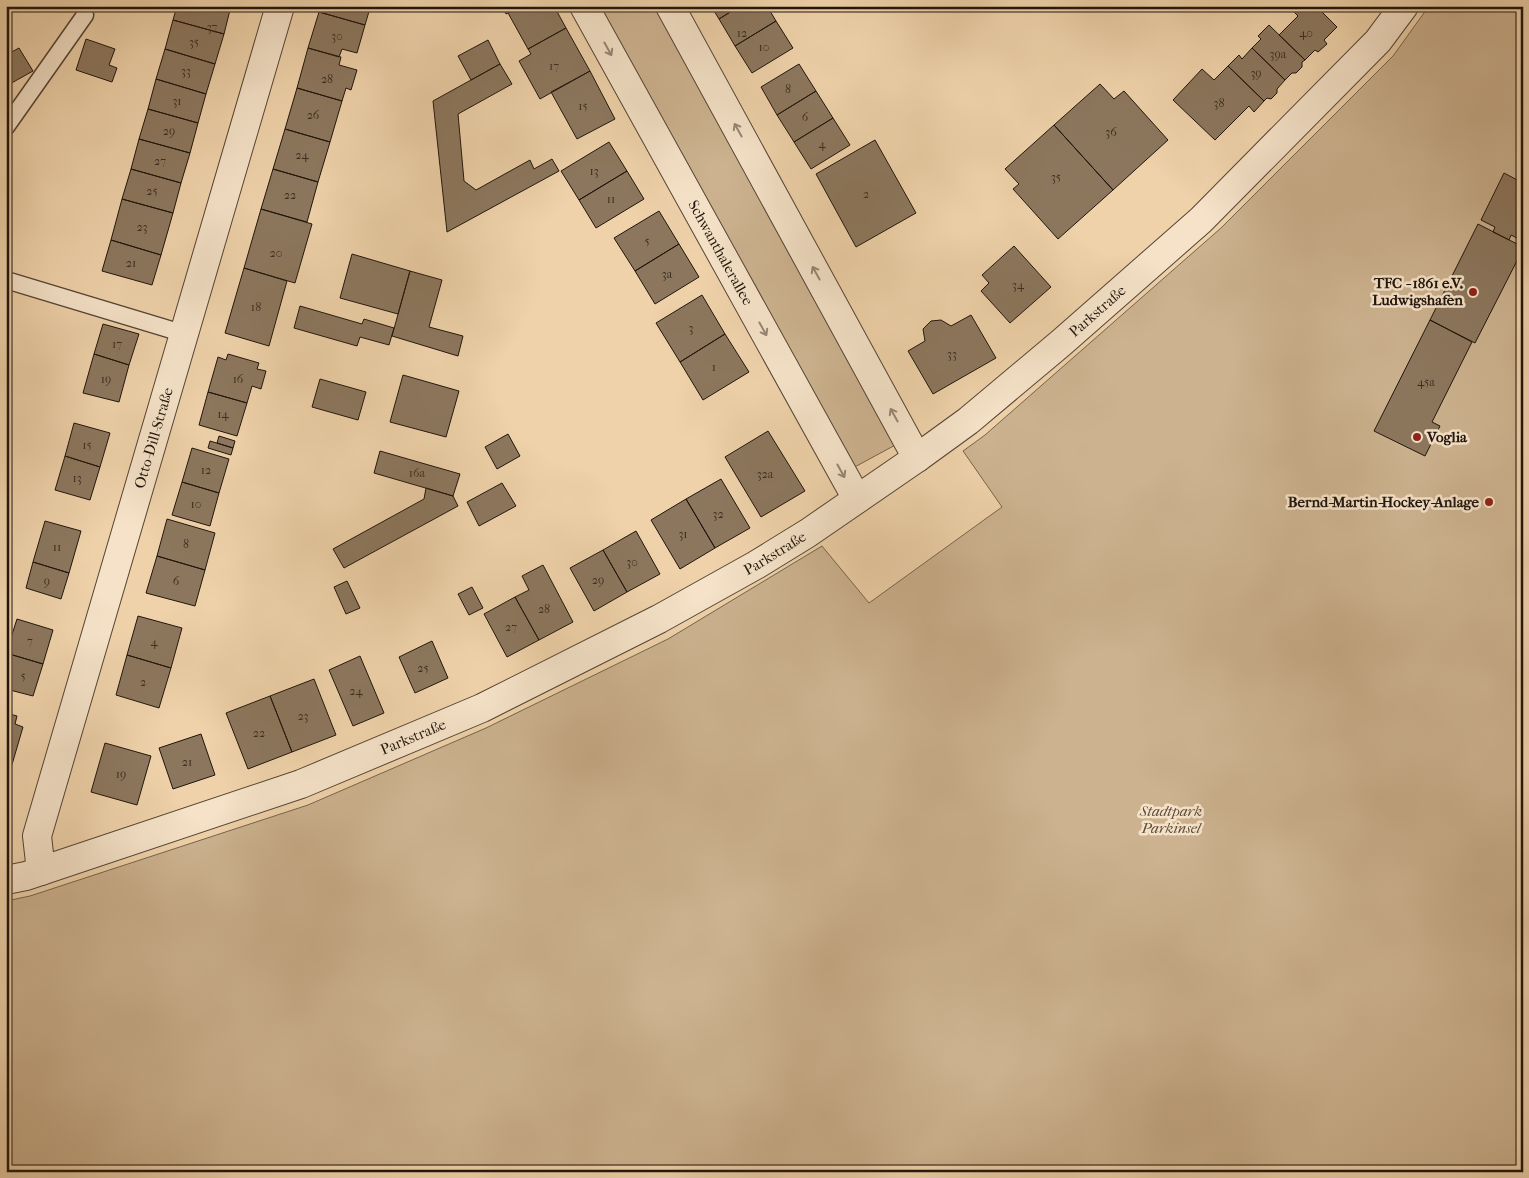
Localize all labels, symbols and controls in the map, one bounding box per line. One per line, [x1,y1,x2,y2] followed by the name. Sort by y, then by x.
[207,20,218,34] house number: 37
[737,26,747,40] house number: 12
[1299,26,1313,40] house number: 40
[331,29,343,43] house number: 30
[189,35,199,49] house number: 35
[759,40,769,54] house number: 10
[603,41,613,56] one-way arrow
[1270,47,1287,61] house number: 39a
[549,59,559,73] house number: 17
[181,64,191,78] house number: 33
[1250,66,1262,80] house number: 39
[321,72,333,86] house number: 28
[785,82,791,96] house number: 8
[172,94,182,108] house number: 31
[1214,96,1224,110] house number: 38
[578,99,588,113] house number: 15
[307,108,320,122] house number: 26
[802,110,809,124] house number: 6
[732,123,742,138] one-way arrow
[163,124,175,138] house number: 29
[1105,125,1117,139] house number: 36
[818,137,826,151] house number: 4
[295,148,310,162] house number: 24
[154,154,166,168] house number: 27
[589,164,599,178] house number: 13
[1051,170,1061,184] house number: 35
[146,184,158,198] house number: 25
[863,187,869,201] house number: 2
[284,188,296,202] house number: 22
[607,192,615,206] house number: 11
[684,197,757,309] street label: Schwanthalerallee
[136,220,148,234] house number: 23
[644,234,650,248] house number: 5
[270,246,282,260] house number: 20
[126,256,136,270] house number: 21
[811,265,821,280] one-way arrow
[662,267,673,281] house number: 3a
[1372,274,1463,309] place label: TFC - 1861 e.V. Ludwigshafen
[1012,278,1025,292] house number: 34
[1065,281,1130,341] street label: Parkstraße
[1467,286,1479,298] marker: TFC - 1861 e.V. Ludwigshafen
[251,300,261,314] house number: 18
[689,321,694,335] house number: 3
[758,321,768,336] one-way arrow
[112,337,122,351] house number: 17
[947,347,957,361] house number: 33
[712,360,716,374] house number: 1
[101,372,111,386] house number: 19
[233,372,244,386] house number: 16
[1417,375,1435,389] house number: 45a
[130,385,177,491] street label: Otto-Dill-Straße
[217,407,230,421] house number: 14
[889,408,899,423] one-way arrow
[1426,428,1468,446] place label: Voglia
[1411,431,1423,443] marker: Voglia
[82,438,92,452] house number: 15
[201,463,211,477] house number: 12
[837,463,847,478] one-way arrow
[409,466,426,480] house number: 16a
[757,467,774,481] house number: 32a
[72,471,82,485] house number: 13
[1288,493,1480,511] place label: Bernd-Martin-Hockey-Anlage
[1483,496,1495,508] marker: Bernd-Martin-Hockey-Anlage
[191,497,201,511] house number: 10
[712,507,724,521] house number: 32
[678,527,688,541] house number: 31
[741,527,810,579] street label: Parkstraße
[183,537,189,551] house number: 8
[53,540,61,554] house number: 11
[626,555,638,569] house number: 30
[592,573,604,587] house number: 29
[44,574,50,588] house number: 9
[173,574,180,588] house number: 6
[538,602,550,616] house number: 28
[505,620,517,634] house number: 27
[27,634,33,648] house number: 7
[150,635,158,649] house number: 4
[417,661,429,675] house number: 25
[20,669,26,683] house number: 5
[140,675,146,689] house number: 2
[349,684,364,698] house number: 24
[297,709,309,723] house number: 23
[378,715,449,759] street label: Parkstraße
[253,726,265,740] house number: 22
[182,755,192,769] house number: 21
[116,767,126,781] house number: 19
[1139,802,1203,837] park label: Stadtpark Parkinsel

